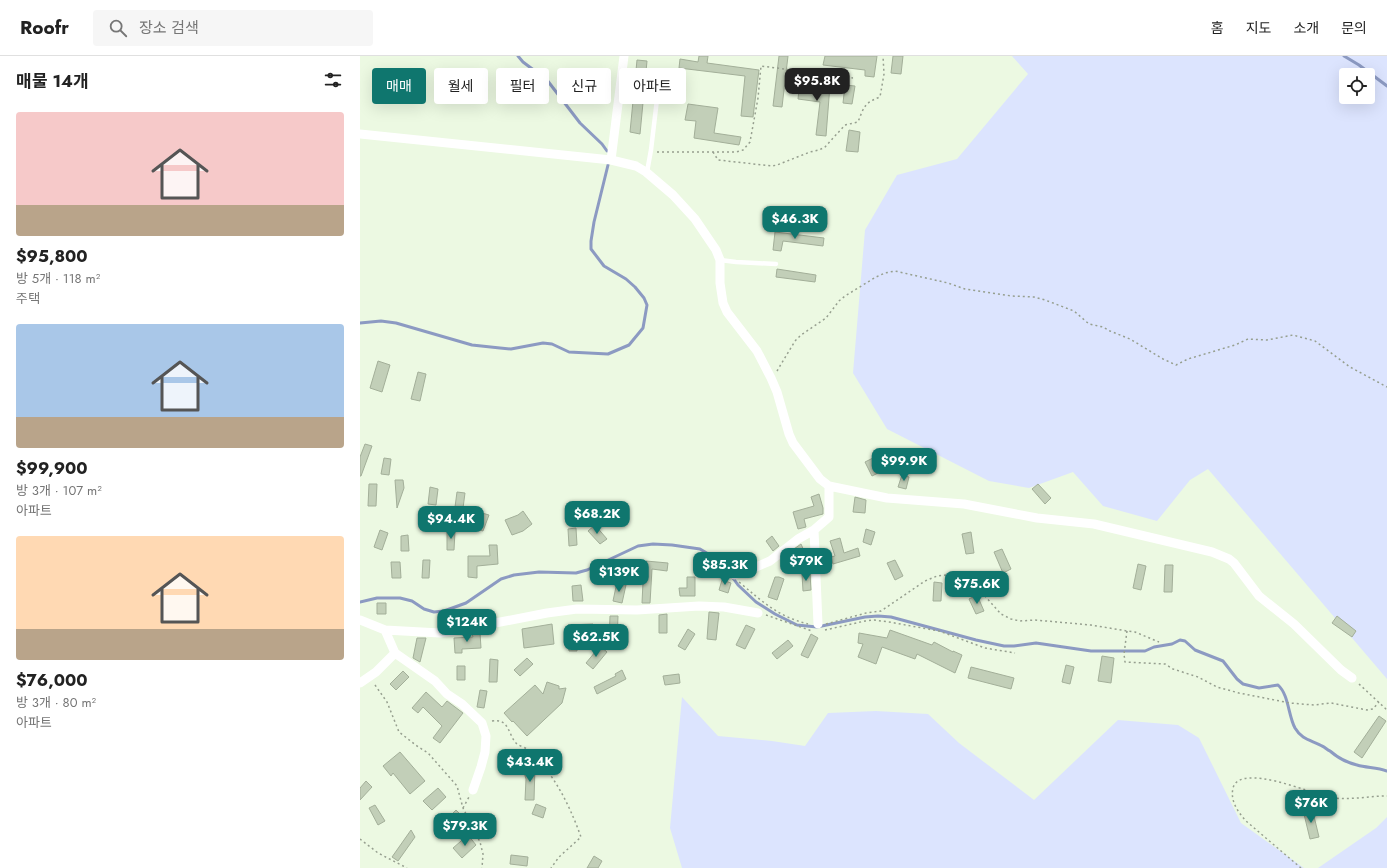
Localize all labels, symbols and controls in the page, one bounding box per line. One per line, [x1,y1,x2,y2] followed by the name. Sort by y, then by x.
[93,10,373,46] search box
[20,14,69,41] text: Roofr
[107,17,129,39] icon: search
[139,17,199,39] text: 장소 검색
[1211,18,1224,38] text: 홈
[1246,18,1271,38] text: 지도
[1293,18,1319,38] text: 소개
[1341,18,1367,38] text: 문의
[372,68,426,104] chip: 매매
[434,68,488,104] chip: 월세
[496,68,549,104] chip: 필터
[557,68,611,104] chip: 신규
[619,68,686,104] chip: 아파트
[784,68,850,102] pin: $95.8K
[1339,68,1375,104] map controls
[1339,68,1375,104] button: locate
[16,69,89,93] text: 매물 14개
[322,69,344,91] icon: filters
[794,71,840,90] text: $95.8K
[144,138,216,210] icon: home
[762,206,828,240] pin: $46.3K
[771,209,819,228] text: $46.3K
[16,244,88,268] text: $95,800
[16,269,100,288] text: 방 5개 · 118 m²
[16,289,40,308] text: 주택
[144,350,216,422] icon: home
[871,448,937,482] pin: $99.9K
[881,451,927,470] text: $99.9K
[16,456,88,480] text: $99,900
[16,481,102,500] text: 방 3개 · 107 m²
[16,501,52,520] text: 아파트
[564,501,630,535] pin: $68.2K
[574,504,620,523] text: $68.2K
[418,506,484,540] pin: $94.4K
[427,509,475,528] text: $94.4K
[782,548,830,582] pin: $79K
[789,551,823,570] text: $79K
[692,552,758,586] pin: $85.3K
[702,555,748,574] text: $85.3K
[591,559,647,593] pin: $139K
[144,562,216,634] icon: home
[599,562,639,581] text: $139K
[944,571,1010,605] pin: $75.6K
[954,574,1000,593] text: $75.6K
[439,609,495,643] pin: $124K
[446,612,488,631] text: $124K
[563,624,629,658] pin: $62.5K
[573,627,619,646] text: $62.5K
[16,668,87,692] text: $76,000
[16,693,96,712] text: 방 3개 · 80 m²
[16,713,52,732] text: 아파트
[497,749,563,783] pin: $43.4K
[506,752,554,771] text: $43.4K
[1287,790,1335,824] pin: $76K
[1294,793,1328,812] text: $76K
[432,813,498,847] pin: $79.3K
[442,816,488,835] text: $79.3K

